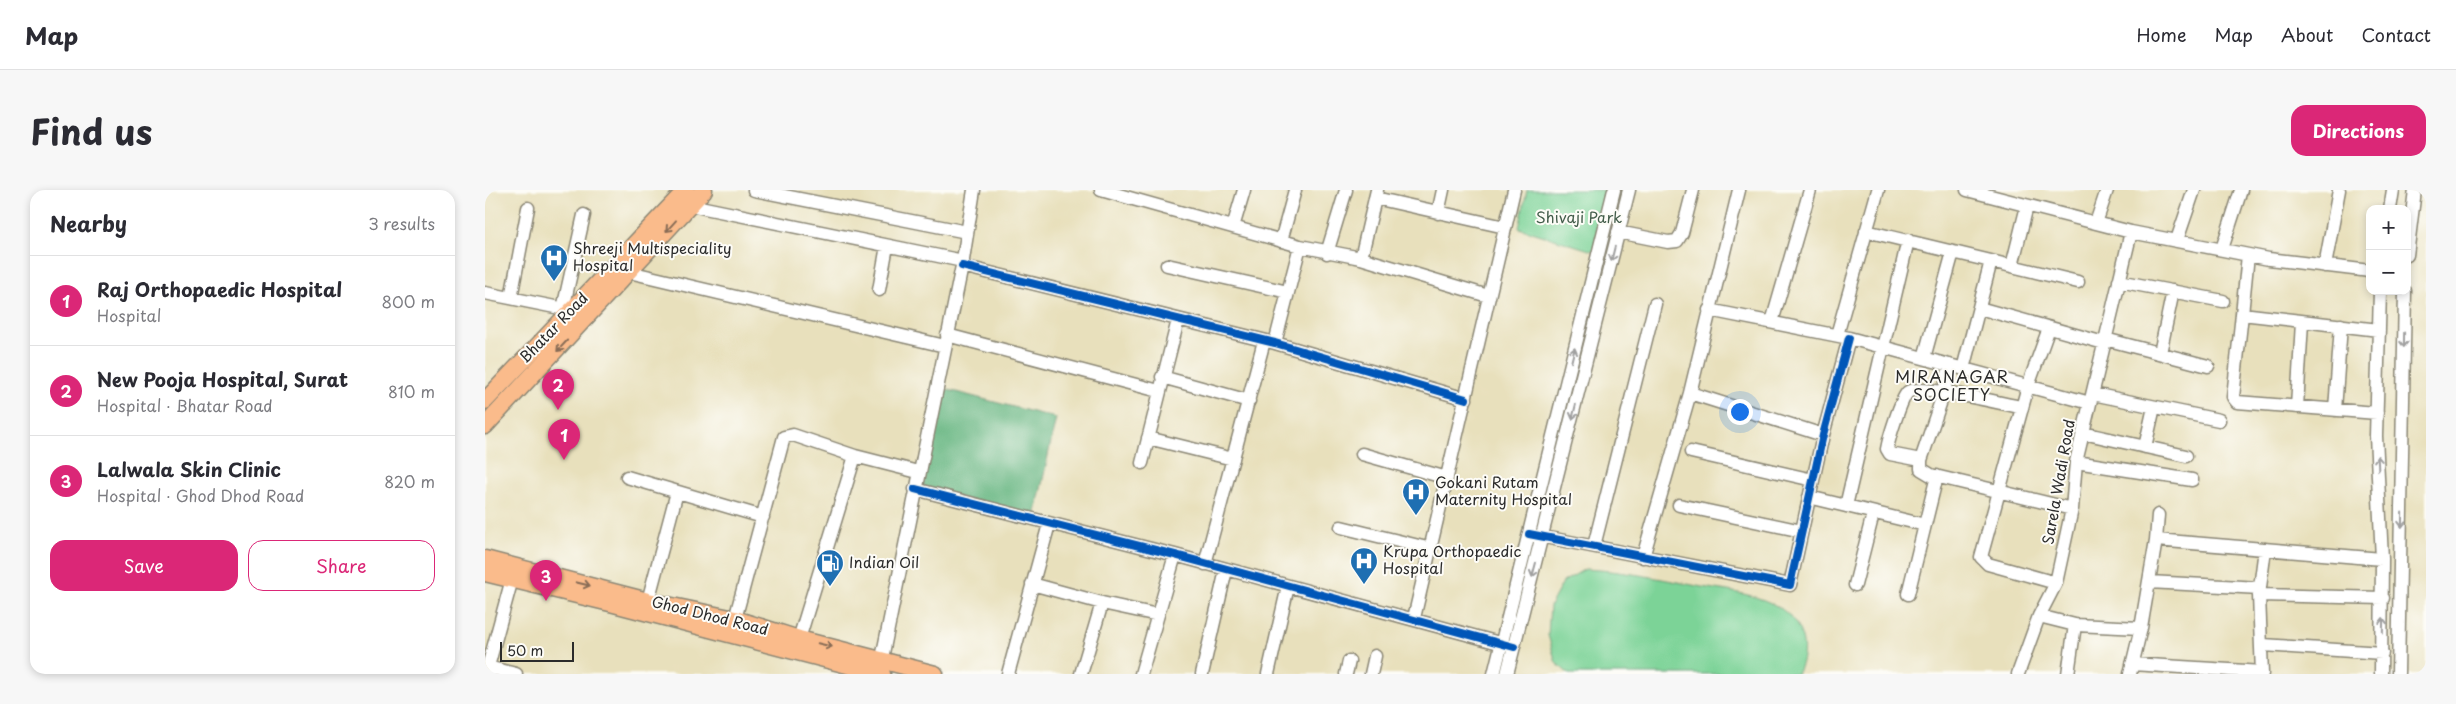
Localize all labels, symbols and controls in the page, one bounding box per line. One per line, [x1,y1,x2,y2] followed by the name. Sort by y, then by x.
[25,17,78,53] text: Map
[2136,21,2186,48] text: Home
[2214,21,2253,48] text: Map
[2281,21,2333,48] text: About
[2361,21,2431,48] text: Contact
[30,104,152,157] text: Find us
[2291,105,2426,156] button: Directions
[1536,205,1622,228] park label: Shivaji Park
[2366,205,2411,295] map controls
[2366,205,2411,250] button: +
[50,207,127,239] text: Nearby
[368,211,435,235] text: 3 results
[666,219,677,232] one-way arrow
[573,236,732,276] place label: Shreeji Multispeciality Hospital
[539,243,569,282] hospital icon: Shreeji Multispeciality Hospital
[1608,246,1617,262] one-way arrow
[2366,250,2411,295] button: −
[97,275,342,303] text: Raj Orthopaedic Hospital
[513,286,593,368] street label: Bhatar Road
[62,289,70,313] text: 1
[382,289,435,313] text: 800 m
[97,303,161,327] text: Hospital
[2399,332,2409,348] one-way arrow
[556,339,568,352] one-way arrow
[1569,348,1578,364] one-way arrow
[1895,364,2009,406] district label: MIRANAGAR SOCIETY
[97,365,348,393] text: New Pooja Hospital, Surat
[542,369,574,410] pin: 2
[60,379,72,403] text: 2
[388,379,435,403] text: 810 m
[97,393,273,417] text: Hospital · Bhatar Road
[1727,399,1753,425] your location
[1569,404,1578,420] one-way arrow
[2035,417,2080,546] street label: Sarela Wadi Road
[548,419,580,460] pin: 1
[97,455,281,483] text: Lalwala Skin Clinic
[2373,455,2382,471] one-way arrow
[61,469,71,493] text: 3
[384,469,435,493] text: 820 m
[1435,470,1572,510] place label: Gokani Rutam Maternity Hospital
[1401,477,1431,516] hospital icon: Gokani Rutam Maternity Hospital
[97,483,304,507] text: Hospital · Ghod Dhod Road
[2397,512,2406,528] one-way arrow
[1383,539,1521,579] place label: Krupa Orthopaedic Hospital
[50,540,238,591] button: Save
[248,540,435,591] button: Share
[1349,546,1379,585] hospital icon: Krupa Orthopaedic Hospital
[815,548,845,587] fuel station icon: Indian Oil
[849,550,919,573] place label: Indian Oil
[530,560,562,601] pin: 3
[1529,561,1539,577] one-way arrow
[575,580,591,589] one-way arrow
[650,589,771,640] street label: Ghod Dhod Road
[2378,618,2388,634] one-way arrow
[500,639,574,662] scale bar
[507,640,543,661] text: 50 m
[817,641,833,650] one-way arrow

